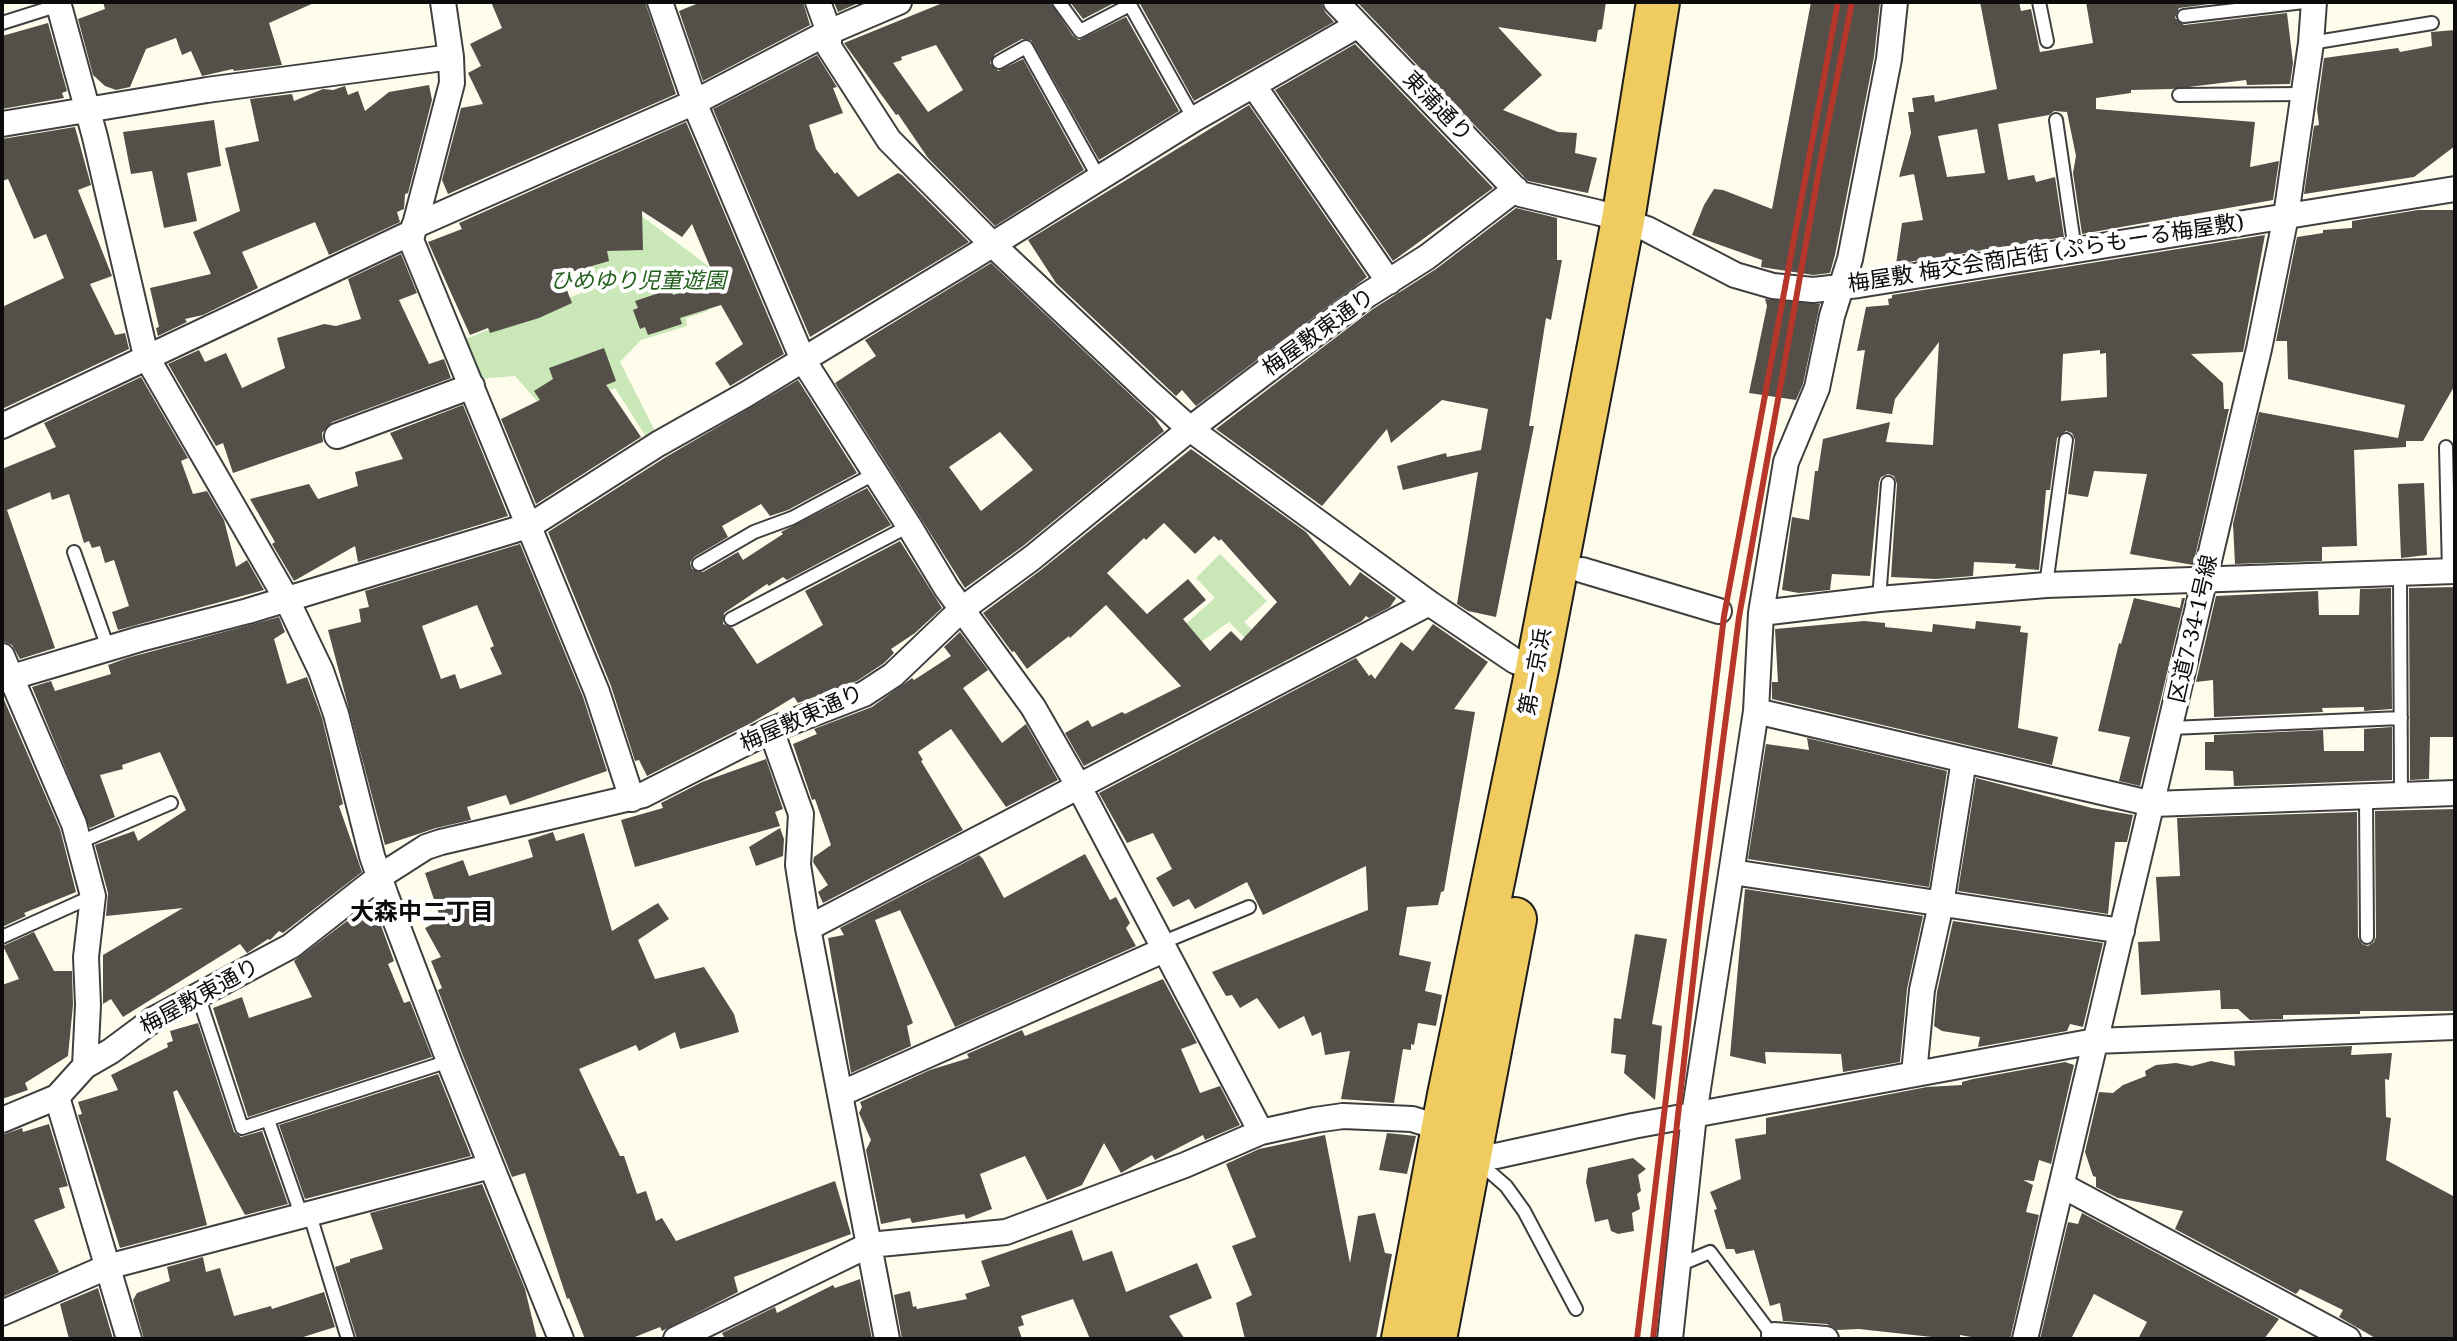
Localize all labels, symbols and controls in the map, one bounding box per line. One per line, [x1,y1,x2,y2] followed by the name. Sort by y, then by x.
[1397,66,1477,148] street label: 東蒲通り
[1846,210,2246,298] street label: 梅屋敷 梅交会商店街 (ぷらもーる梅屋敷)
[550,269,726,295] park label: ひめゆり児童遊園
[1258,284,1380,382] street label: 梅屋敷東通り
[2164,553,2224,705] street label: 区道7-34-1号線
[1515,626,1557,718] street label: 第一京浜
[736,680,868,758] street label: 梅屋敷東通り
[350,899,494,927] district label: 大森中二丁目
[136,953,264,1041] street label: 梅屋敷東通り

